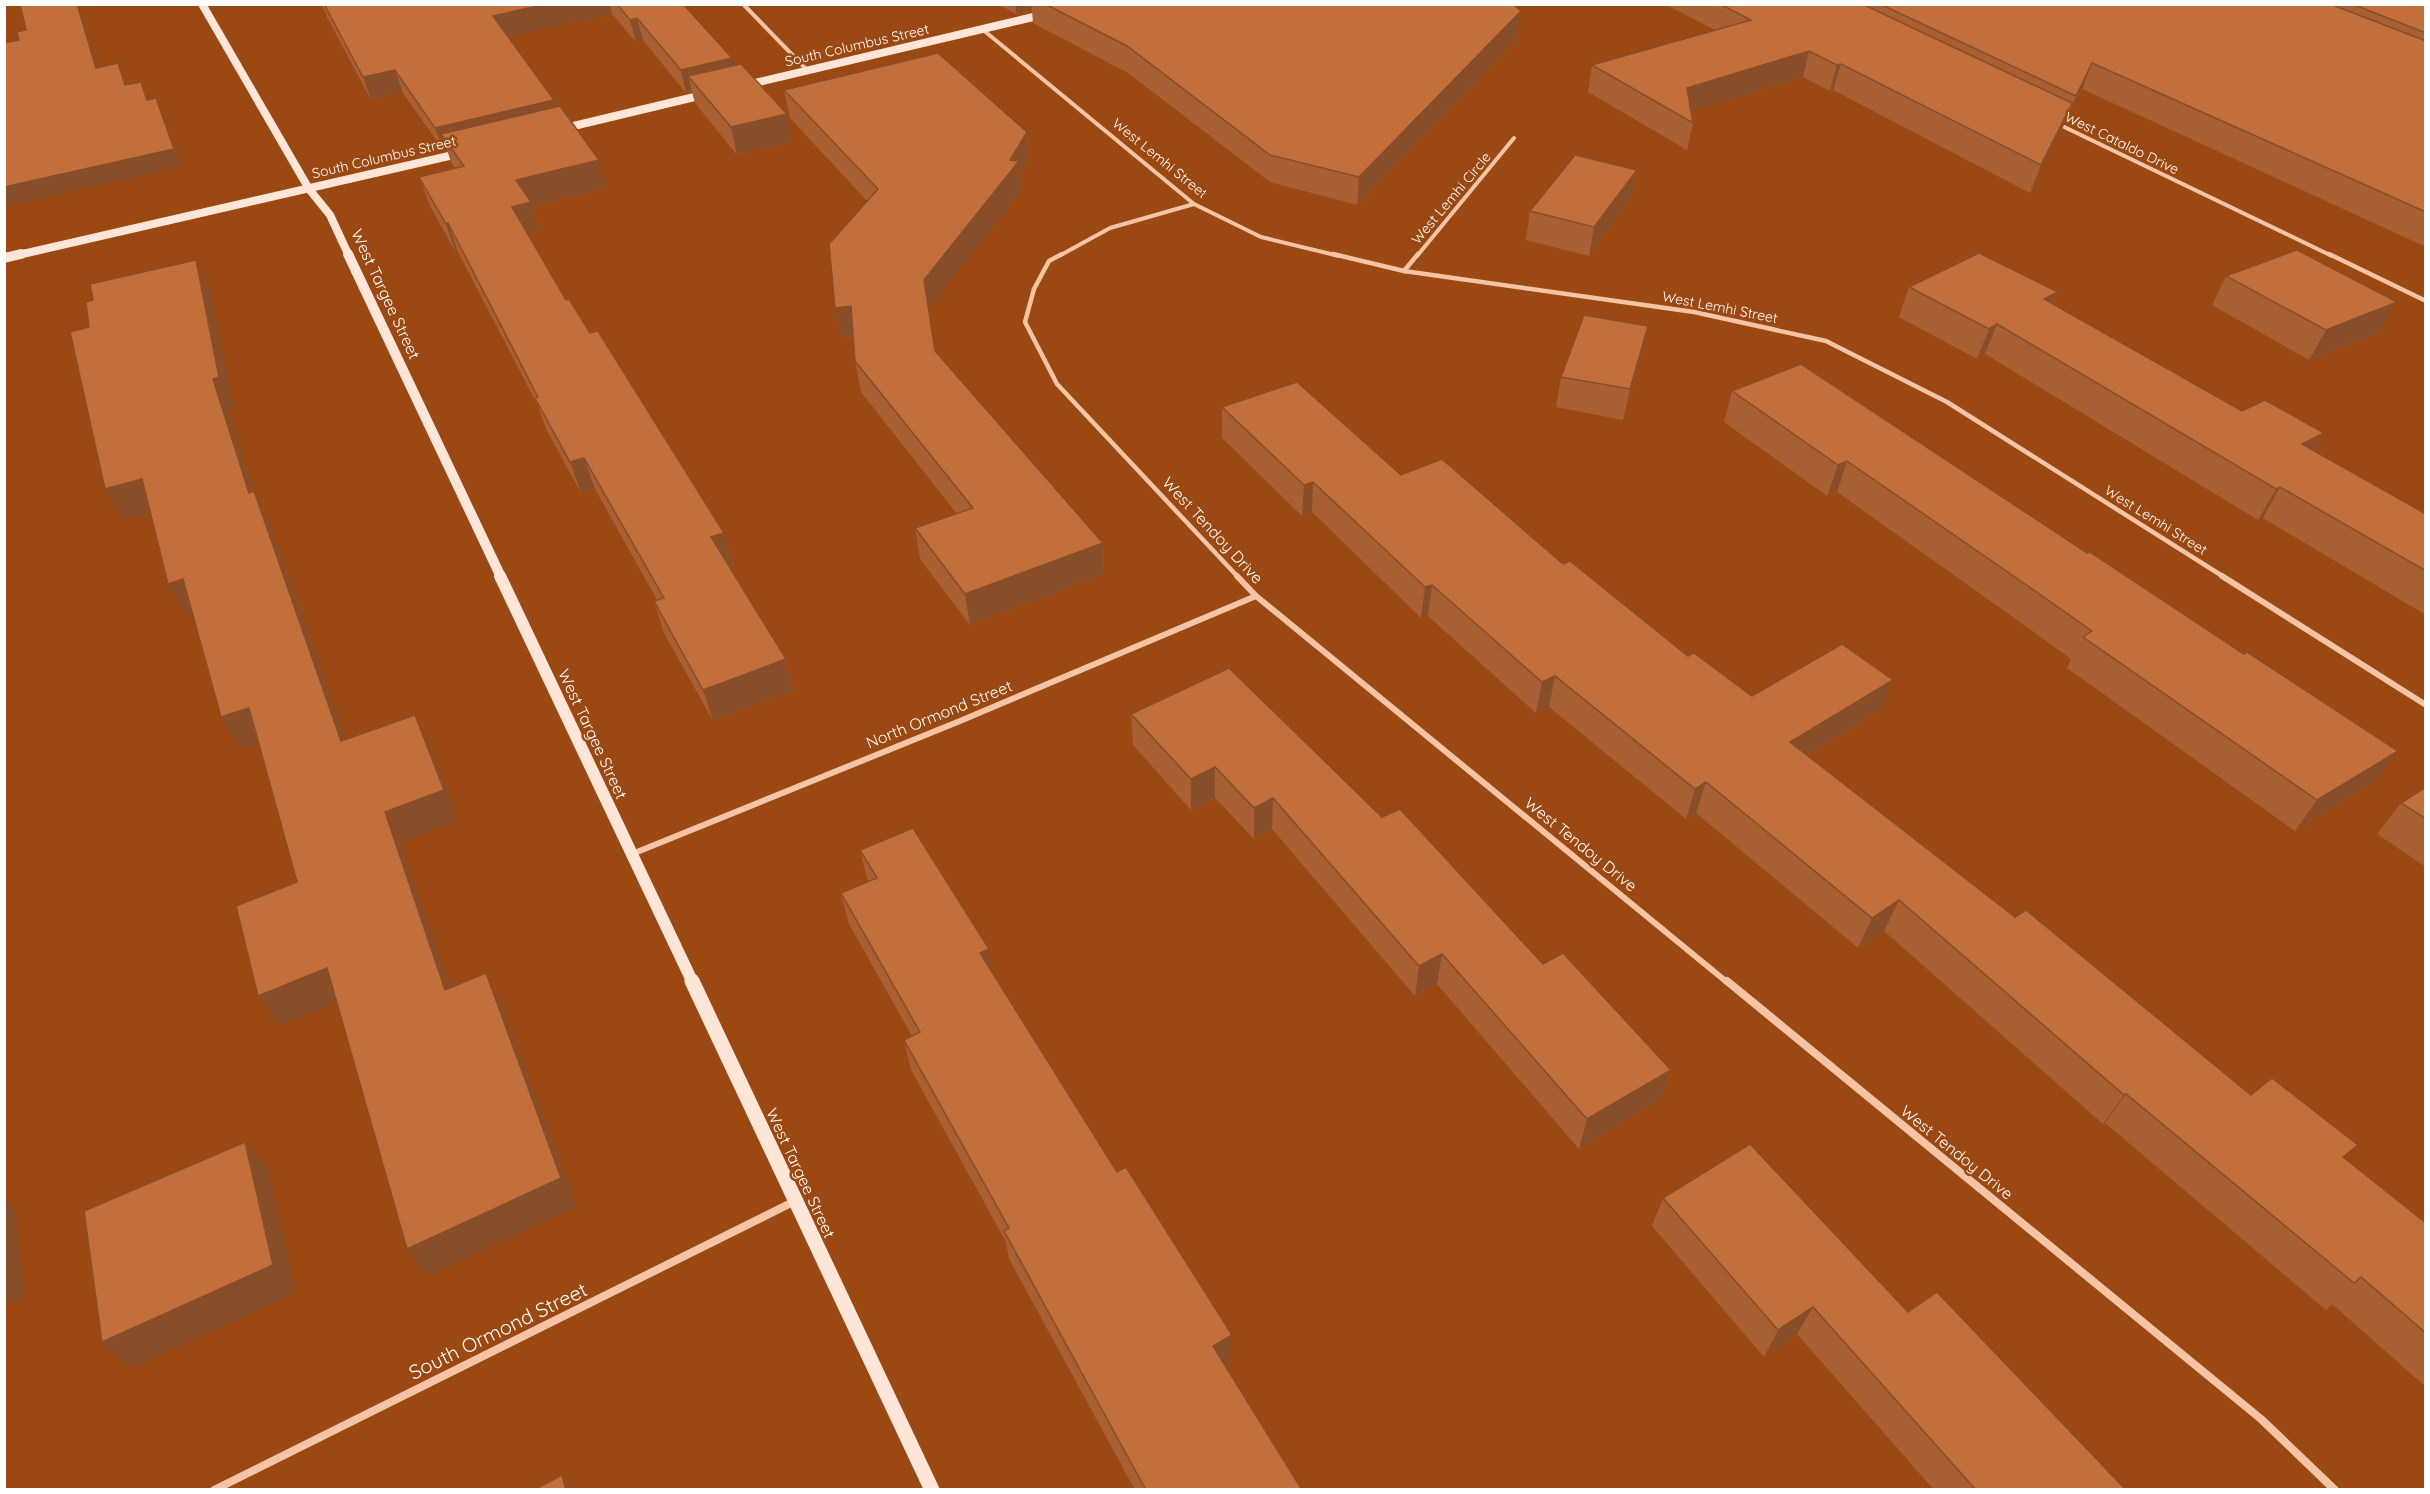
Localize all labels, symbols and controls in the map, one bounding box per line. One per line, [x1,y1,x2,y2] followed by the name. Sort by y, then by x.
[783,20,931,70] street label: South Columbus Street
[2062,108,2182,178] street label: West Cataldo Drive
[1109,114,1212,202] street label: West Lemhi Street
[310,132,458,182] street label: South Columbus Street
[1407,148,1495,248] street label: West Lemhi Circle
[347,226,425,362] street label: West Targee Street
[1661,287,1780,327] street label: West Lemhi Street
[1158,472,1268,588] street label: West Tendoy Drive
[2101,481,2211,559] street label: West Lemhi Street
[554,666,632,802] street label: West Targee Street
[863,675,1015,753] street label: North Ormond Street
[1521,793,1641,895] street label: West Tendoy Drive
[1897,1101,2017,1203] street label: West Tendoy Drive
[762,1105,840,1241] street label: West Targee Street
[404,1276,591,1385] street label: South Ormond Street

